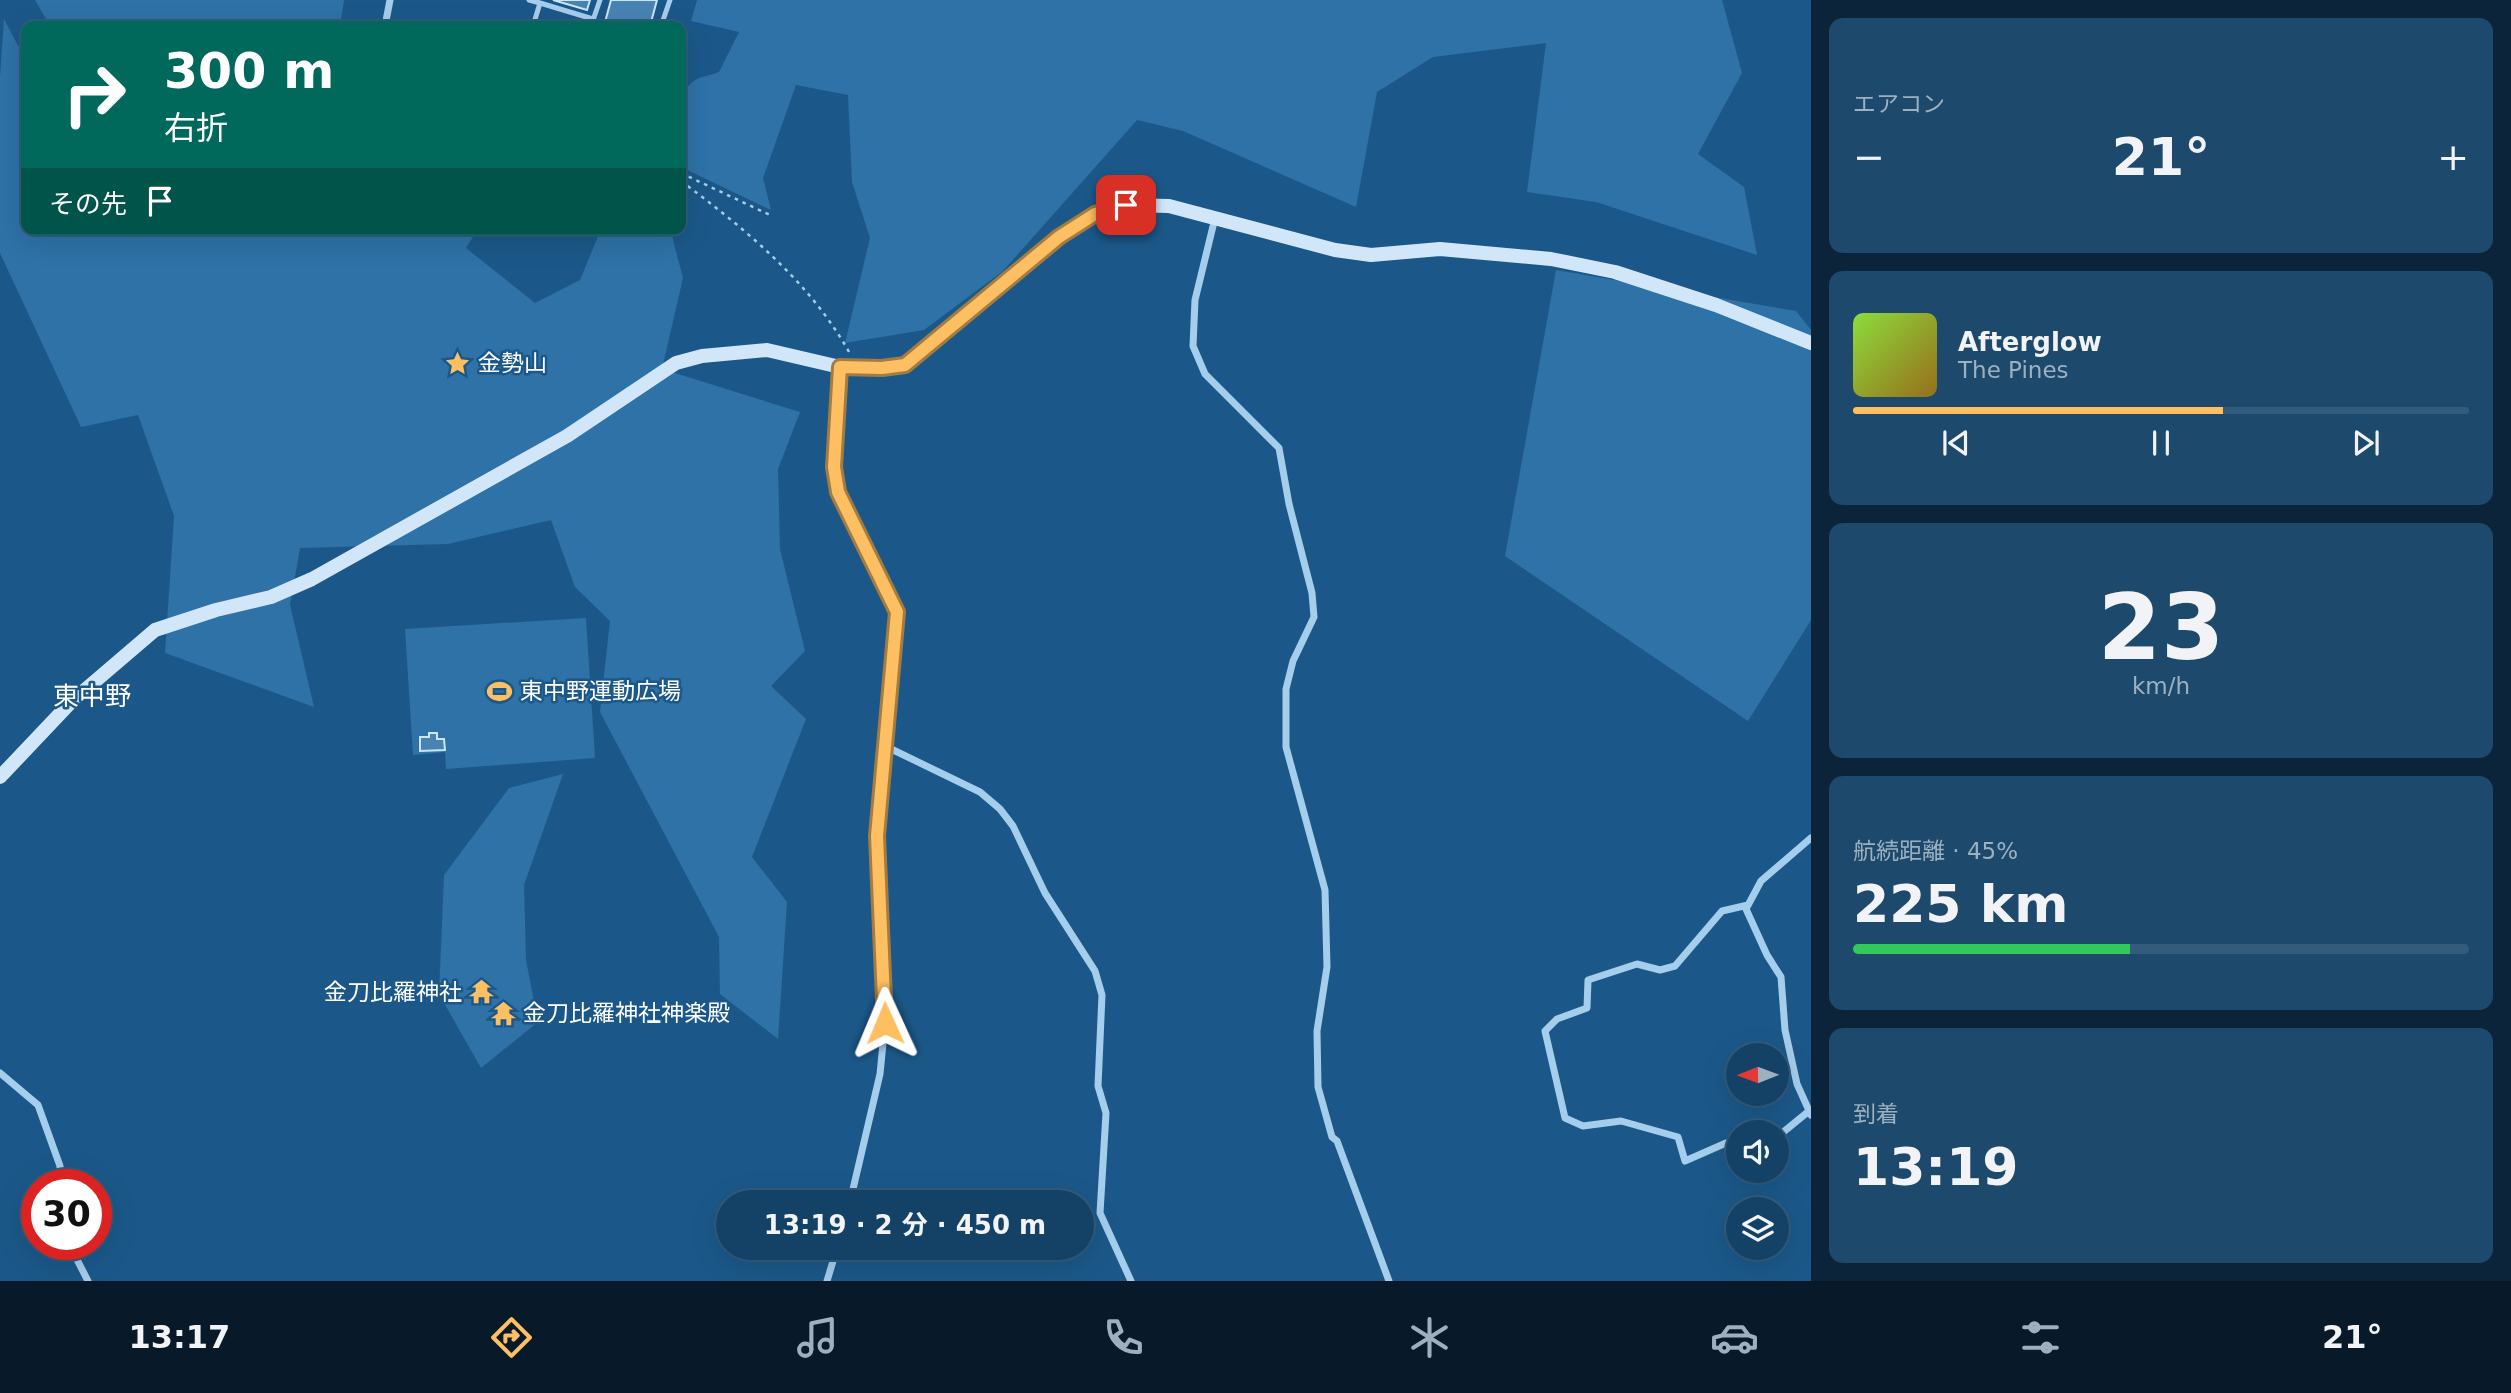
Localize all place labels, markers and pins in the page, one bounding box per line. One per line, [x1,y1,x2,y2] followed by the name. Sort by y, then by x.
[1096,175,1156,235] pin
[444,349,472,377] place icon: 金勢山
[478,350,547,376] place label: 金勢山
[486,677,514,705] sports icon: 東中野運動広場
[520,678,681,704] place label: 東中野運動広場
[468,978,496,1006] temple icon: 金刀比羅神社
[324,979,462,1005] place label: 金刀比羅神社
[489,999,517,1027] temple icon: 金刀比羅神社神楽殿
[523,1000,730,1026] place label: 金刀比羅神社神楽殿

